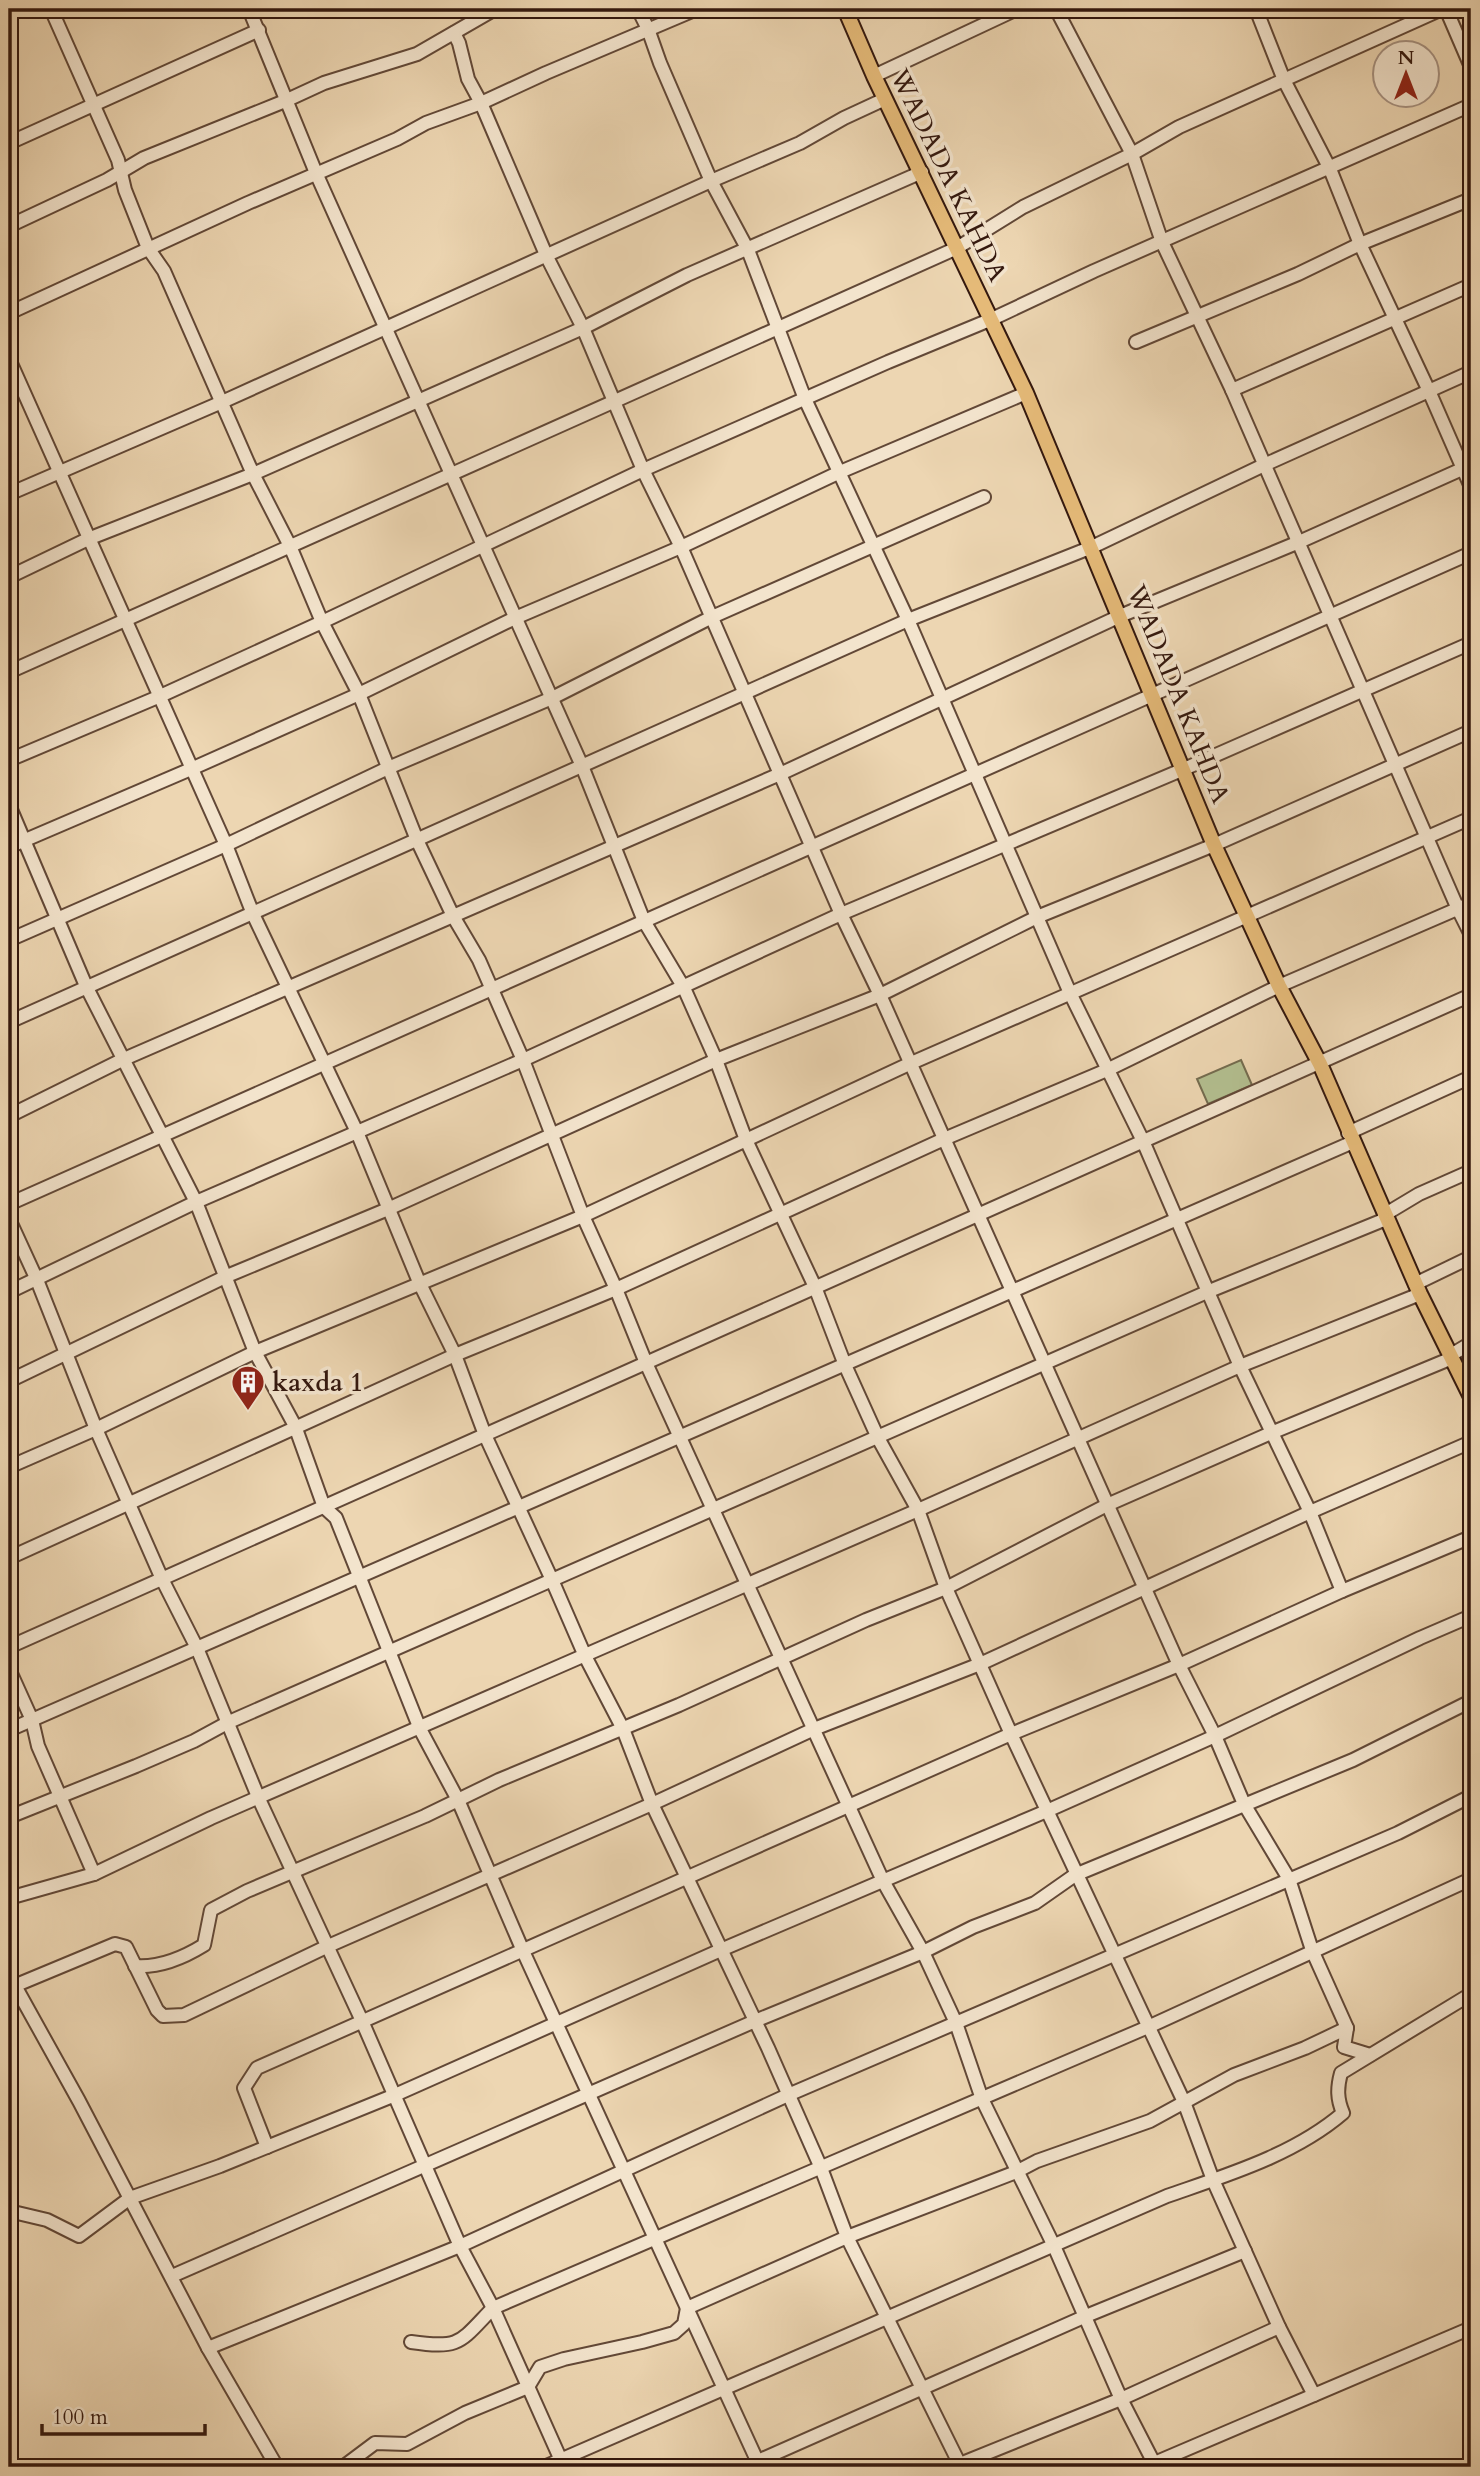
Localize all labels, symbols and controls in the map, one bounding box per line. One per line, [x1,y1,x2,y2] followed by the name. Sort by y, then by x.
[1372,38,1442,108] north arrow
[1398,45,1415,71] text: N
[881,62,1015,288] street label: WADADA KAHDA
[1118,579,1239,809] street label: WADADA KAHDA
[229,1363,267,1412] building icon: kaxda 1
[272,1365,363,1400] place label: kaxda 1
[42,2392,205,2436] scale bar
[52,2403,108,2432] text: 100 m

